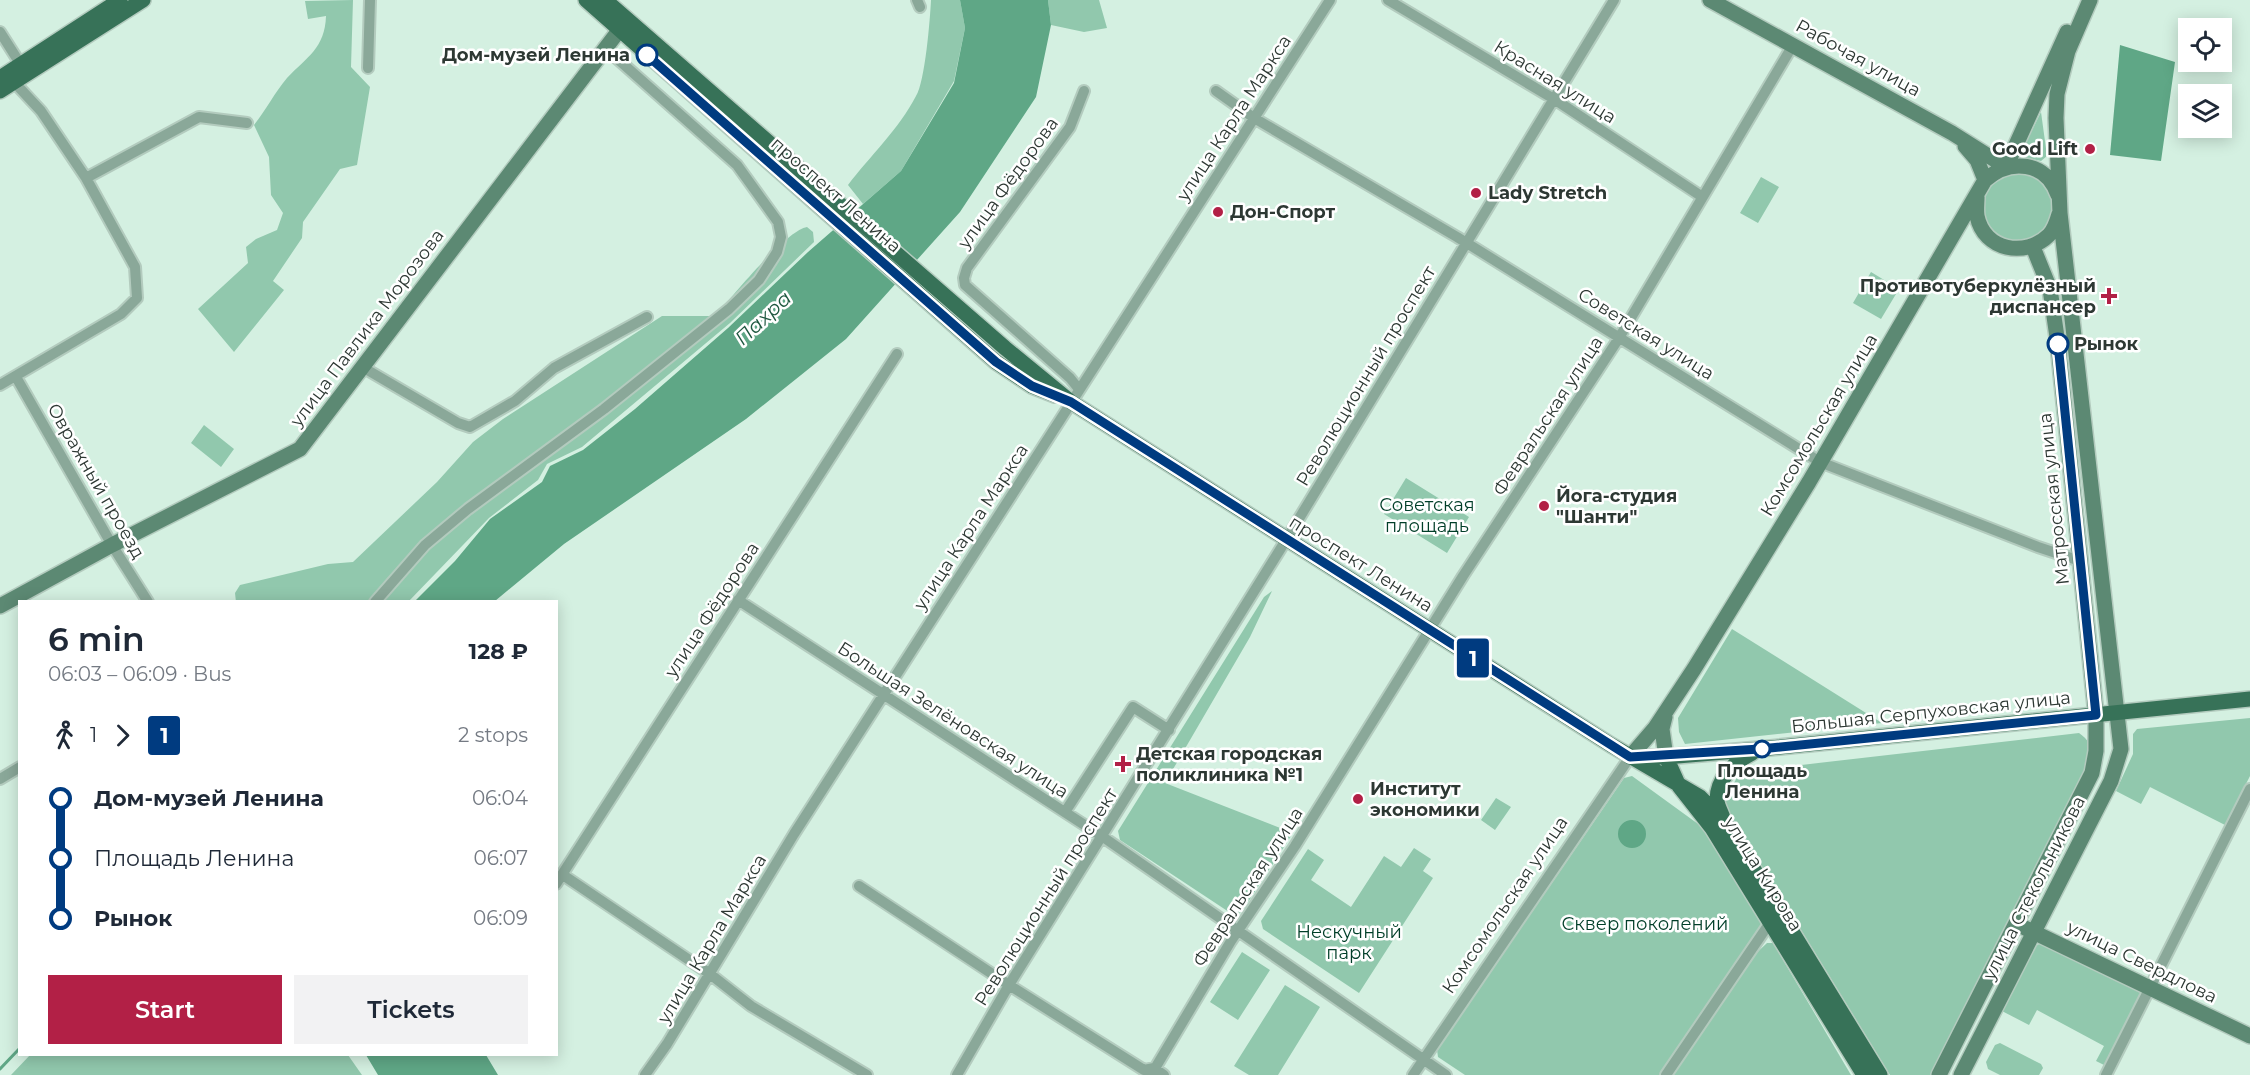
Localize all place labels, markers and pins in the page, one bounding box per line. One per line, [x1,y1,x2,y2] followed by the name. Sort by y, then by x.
[442,44,630,66] place label: Дом-музей Ленина
[636,44,658,66] marker: Дом-музей Ленина
[1992,138,2078,160] place label: Good Lift
[2083,142,2097,156] marker: Good Lift
[1488,182,1607,204] place label: Lady Stretch
[1469,186,1483,200] marker: Lady Stretch
[1230,201,1335,223] place label: Дон-Спорт
[1211,205,1225,219] marker: Дон-Спорт
[1860,275,2096,318] place label: Противотуберкулёзный диспансер
[2100,287,2118,305] marker: Противотуберкулёзный диспансер
[2047,333,2069,355] marker: Рынок
[2074,333,2139,355] place label: Рынок
[1556,485,1677,528] place label: Йога-студия "Шанти"
[1537,499,1551,513] marker: Йога-студия "Шанти"
[1753,740,1771,758] marker: Площадь Ленина
[1136,743,1322,786] place label: Детская городская поликлиника №1
[1114,755,1132,773] marker: Детская городская поликлиника №1
[1717,760,1807,803] place label: Площадь Ленина
[1370,778,1480,821] place label: Институт экономики
[1351,792,1365,806] marker: Институт экономики

